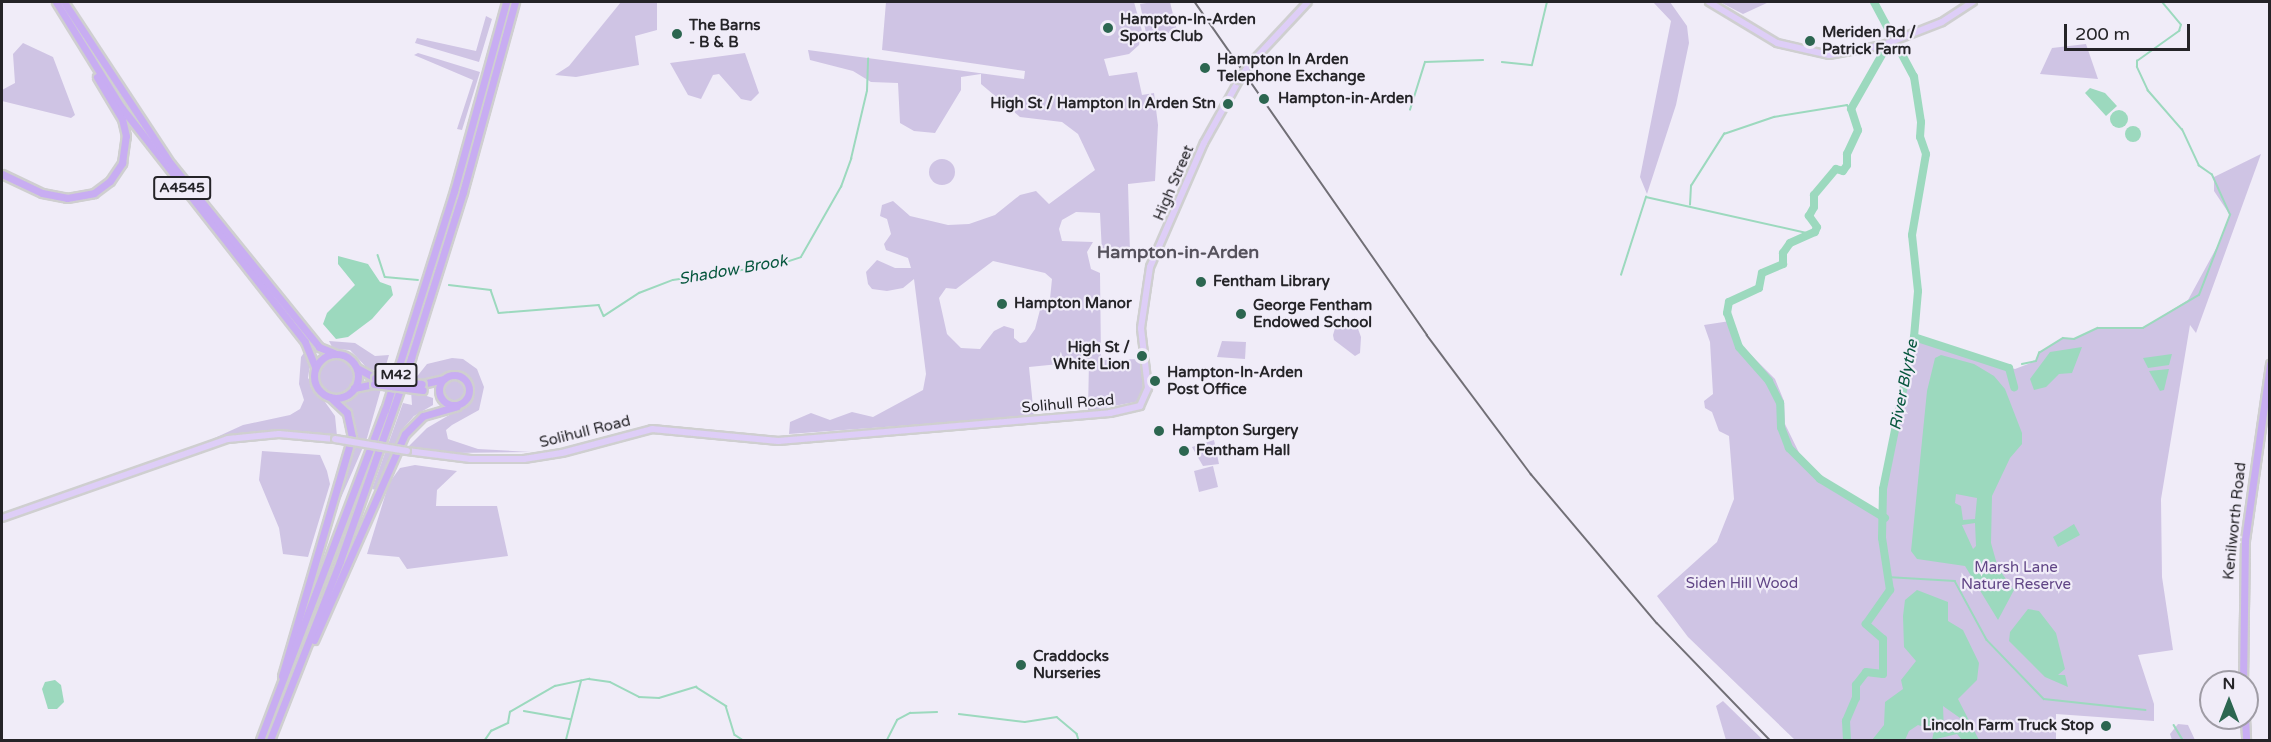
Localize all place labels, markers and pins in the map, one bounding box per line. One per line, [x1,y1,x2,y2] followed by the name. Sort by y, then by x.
[1120,10,1256,45] place label: Hampton-In-Arden Sports Club
[689,16,760,51] place label: The Barns - B & B
[1101,21,1115,35] marker: Hampton-In-Arden Sports Club
[1822,23,1916,58] place label: Meriden Rd / Patrick Farm
[670,27,684,41] marker: The Barns - B & B
[1803,34,1817,48] marker: Meriden Rd / Patrick Farm
[1217,50,1365,85] place label: Hampton In Arden Telephone Exchange
[1198,61,1212,75] marker: Hampton In Arden Telephone Exchange
[1255,90,1273,108] marker: Hampton-in-Arden
[1278,90,1413,108] place label: Hampton-in-Arden
[990,95,1216,113] place label: High St / Hampton In Arden Stn
[1221,97,1235,111] marker: High St / Hampton In Arden Stn
[1213,273,1330,291] place label: Fentham Library
[1194,275,1208,289] marker: Fentham Library
[1014,295,1132,313] place label: Hampton Manor
[1253,296,1372,331] place label: George Fentham Endowed School
[995,297,1009,311] marker: Hampton Manor
[1234,307,1248,321] marker: George Fentham Endowed School
[1053,338,1130,373] place label: High St / White Lion
[1135,349,1149,363] marker: High St / White Lion
[1167,363,1303,398] place label: Hampton-In-Arden Post Office
[1148,374,1162,388] marker: Hampton-In-Arden Post Office
[1150,422,1168,440] marker: Hampton Surgery
[1172,422,1298,440] place label: Hampton Surgery
[1196,442,1290,460] place label: Fentham Hall
[1177,444,1191,458] marker: Fentham Hall
[1033,647,1109,682] place label: Craddocks Nurseries
[1014,658,1028,672] marker: Craddocks Nurseries
[1923,717,2094,735] place label: Lincoln Farm Truck Stop
[2099,719,2113,733] marker: Lincoln Farm Truck Stop

